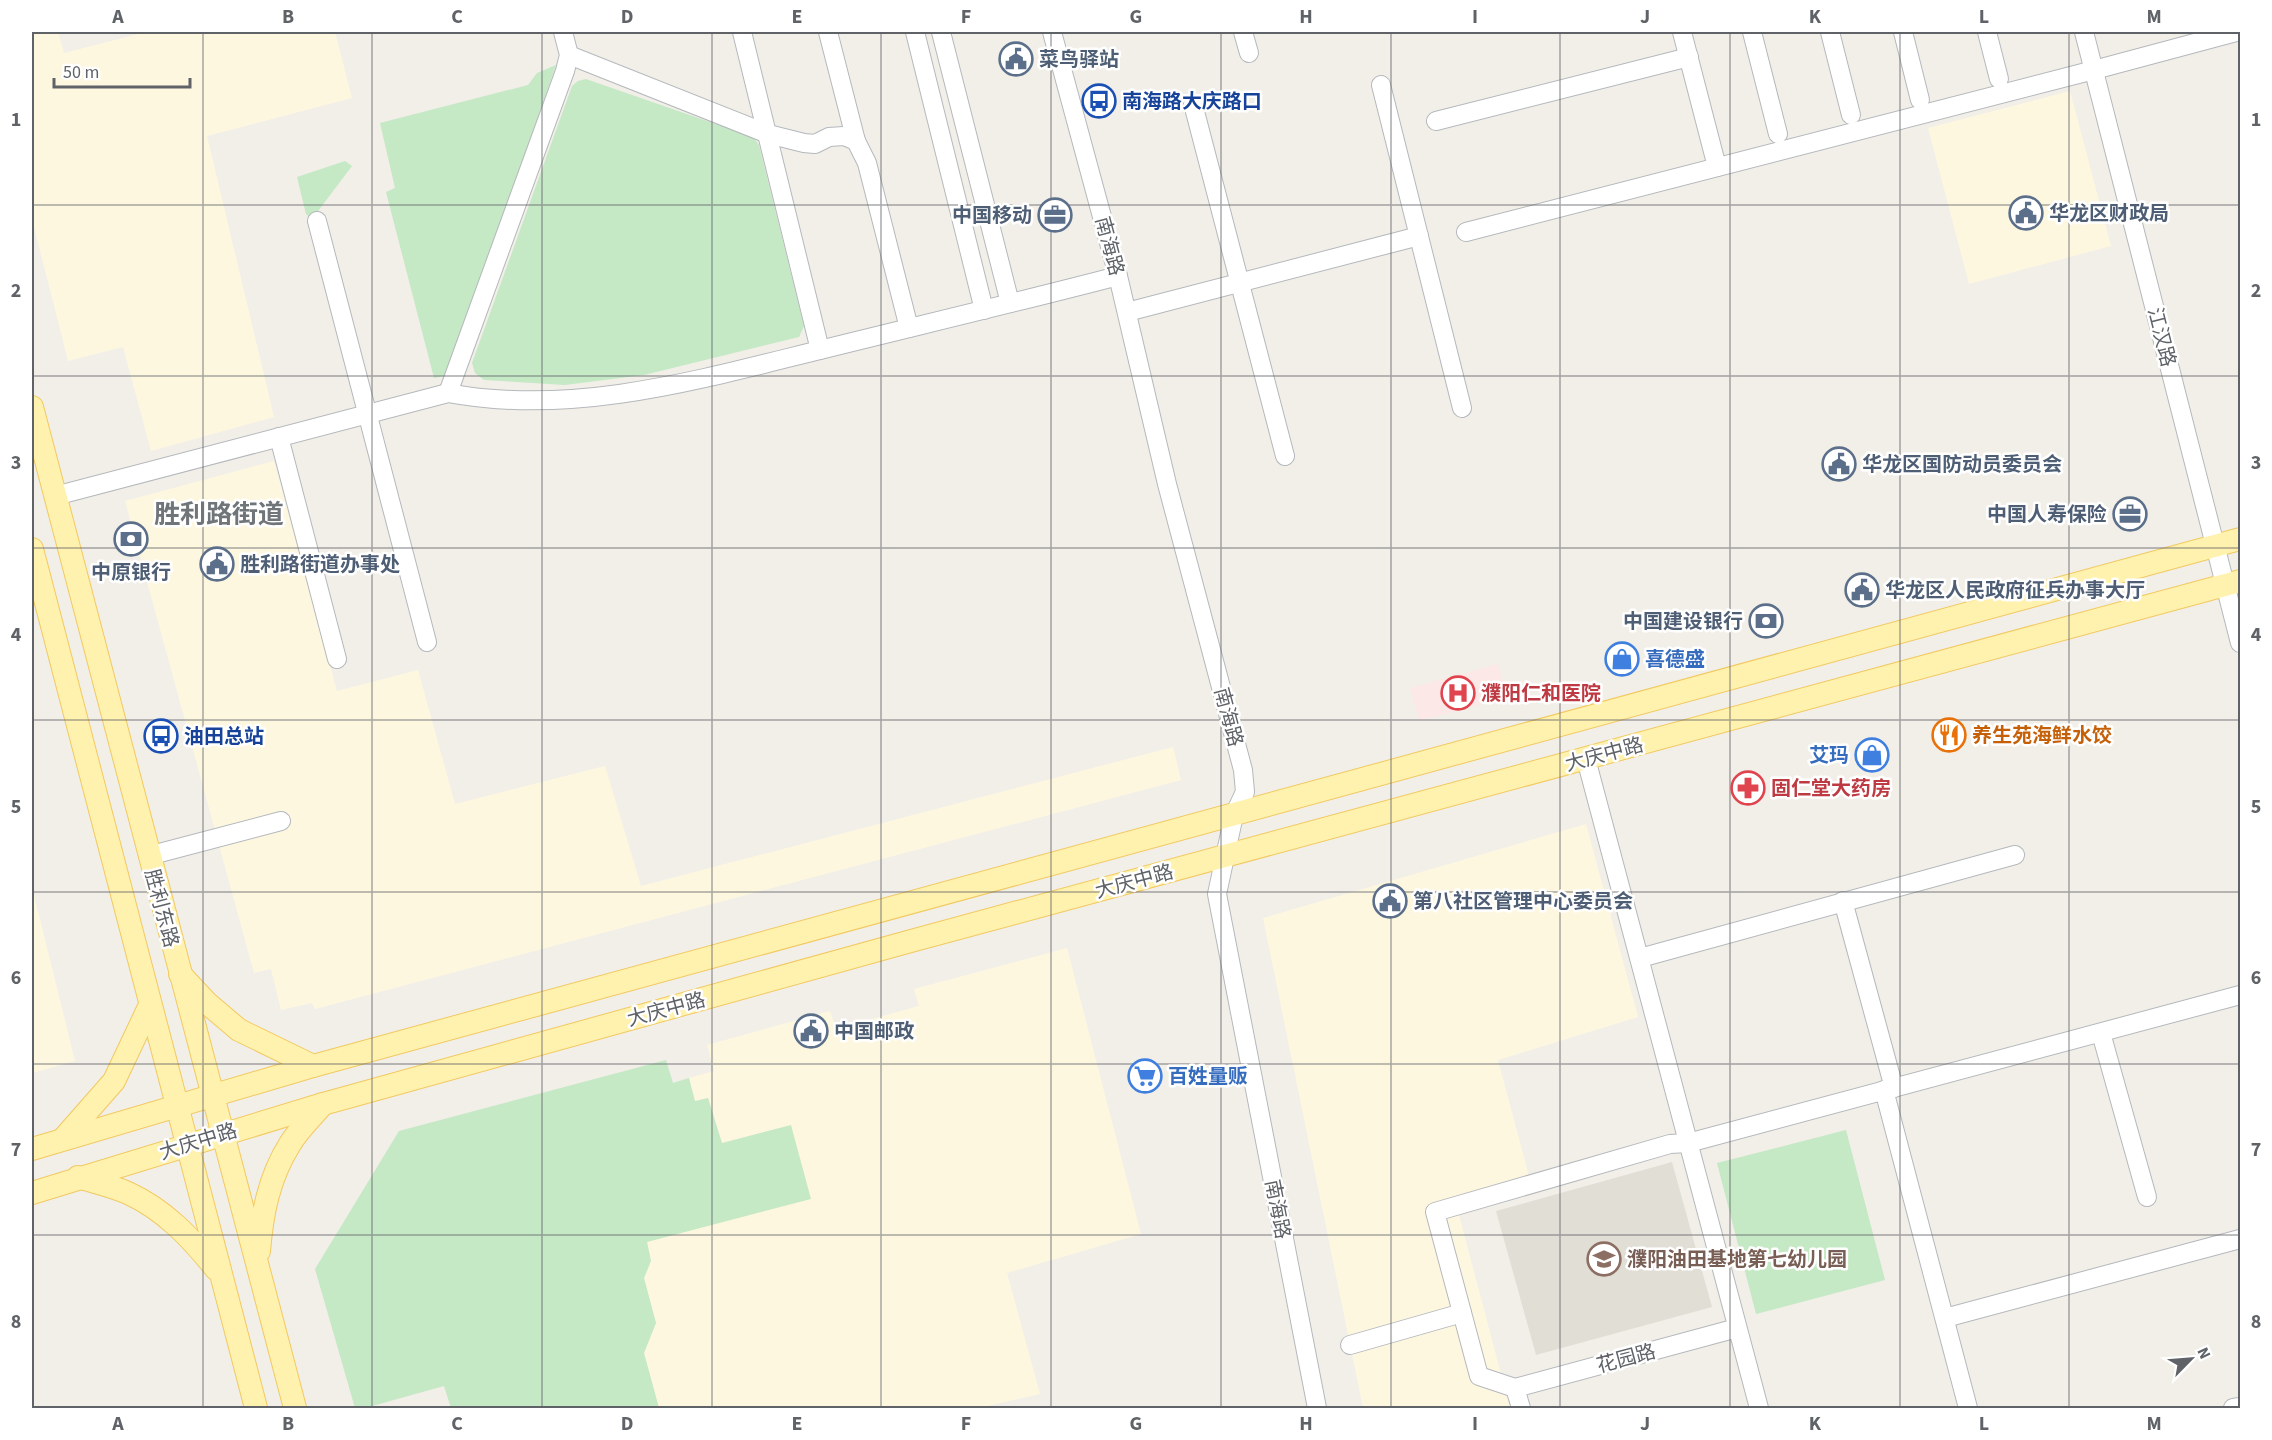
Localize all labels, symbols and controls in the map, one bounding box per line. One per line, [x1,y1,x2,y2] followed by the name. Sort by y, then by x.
[111,3,124,31] text: A
[282,3,294,31] text: B
[451,3,463,31] text: C
[621,3,633,31] text: D
[792,3,802,31] text: E
[961,3,971,31] text: F
[1130,3,1142,31] text: G
[1299,3,1313,31] text: H
[1472,3,1478,31] text: I
[1640,3,1650,31] text: J
[1809,3,1822,31] text: K
[1979,3,1989,31] text: L
[2146,3,2162,31] text: M
[998,41,1034,77] public building icon: 菜鸟驿站
[1039,46,1119,74] place label: 菜鸟驿站
[54,51,190,89] scale bar
[63,60,99,85] text: 50 m
[1081,83,1117,119] bus stop icon: 南海路大庆路口
[1122,88,1262,116] place label: 南海路大庆路口
[11,106,21,134] text: 1
[2251,106,2261,134] text: 1
[2008,195,2044,231] public building icon: 华龙区财政局
[1037,197,1073,233] office icon: 中国移动
[2049,200,2169,228] place label: 华龙区财政局
[952,202,1032,230] place label: 中国移动
[1088,214,1130,279] street label: 南海路
[11,277,21,305] text: 2
[2251,277,2261,305] text: 2
[2140,305,2182,370] street label: 江汉路
[1821,446,1857,482] public building icon: 华龙区国防动员委员会
[11,449,21,477] text: 3
[2251,449,2261,477] text: 3
[1862,451,2062,479] place label: 华龙区国防动员委员会
[154,496,284,533] district label: 胜利路街道
[2112,496,2148,532] office icon: 中国人寿保险
[1987,501,2107,529] place label: 中国人寿保险
[113,521,149,557] bank icon: 中原银行
[199,546,235,582] public building icon: 胜利路街道办事处
[240,551,400,579] place label: 胜利路街道办事处
[91,559,171,587] place label: 中原银行
[1844,572,1880,608] public building icon: 华龙区人民政府征兵办事大厅
[1885,577,2145,605] place label: 华龙区人民政府征兵办事大厅
[1748,603,1784,639] bank icon: 中国建设银行
[1623,608,1743,636] place label: 中国建设银行
[11,621,22,649] text: 4
[2251,621,2262,649] text: 4
[1604,641,1640,677] shop icon: 喜德盛
[1645,646,1705,674] place label: 喜德盛
[1440,675,1476,711] hospital icon: 濮阳仁和医院
[1481,680,1601,708] place label: 濮阳仁和医院
[1207,685,1249,750] street label: 南海路
[1931,717,1967,753] restaurant icon: 养生苑海鲜水饺
[143,718,179,754] bus stop icon: 油田总站
[1972,722,2112,750] place label: 养生苑海鲜水饺
[184,723,264,751] place label: 油田总站
[1562,731,1647,779] street label: 大庆中路
[1854,737,1890,773] shop icon: 艾玛
[1809,742,1849,770] place label: 艾玛
[1730,770,1766,806] pharmacy icon: 固仁堂大药房
[1771,775,1891,803] place label: 固仁堂大药房
[11,793,21,821] text: 5
[2251,793,2261,821] text: 5
[1092,858,1177,906] street label: 大庆中路
[137,866,185,951] street label: 胜利东路
[1372,883,1408,919] public building icon: 第八社区管理中心委员会
[1413,888,1633,916] place label: 第八社区管理中心委员会
[11,964,21,992] text: 6
[2251,964,2261,992] text: 6
[624,986,709,1034] street label: 大庆中路
[793,1013,829,1049] public building icon: 中国邮政
[834,1018,914,1046] place label: 中国邮政
[1127,1058,1163,1094] supermarket icon: 百姓量贩
[1168,1063,1248,1091] place label: 百姓量贩
[156,1117,241,1167] street label: 大庆中路
[11,1136,21,1164] text: 7
[2251,1136,2261,1164] text: 7
[1258,1177,1296,1241] street label: 南海路
[1586,1241,1622,1277] school or university icon: 濮阳油田基地第七幼儿园
[1627,1246,1847,1274] place label: 濮阳油田基地第七幼儿园
[11,1308,21,1336] text: 8
[2251,1308,2261,1336] text: 8
[2161,1329,2221,1389] north arrow
[1594,1338,1659,1380] street label: 花园路
[2191,1344,2216,1363] text: N
[111,1410,124,1438] text: A
[282,1410,294,1438] text: B
[451,1410,463,1438] text: C
[621,1410,633,1438] text: D
[792,1410,802,1438] text: E
[961,1410,971,1438] text: F
[1130,1410,1142,1438] text: G
[1299,1410,1313,1438] text: H
[1472,1410,1478,1438] text: I
[1640,1410,1650,1438] text: J
[1809,1410,1822,1438] text: K
[1979,1410,1989,1438] text: L
[2146,1410,2162,1438] text: M

